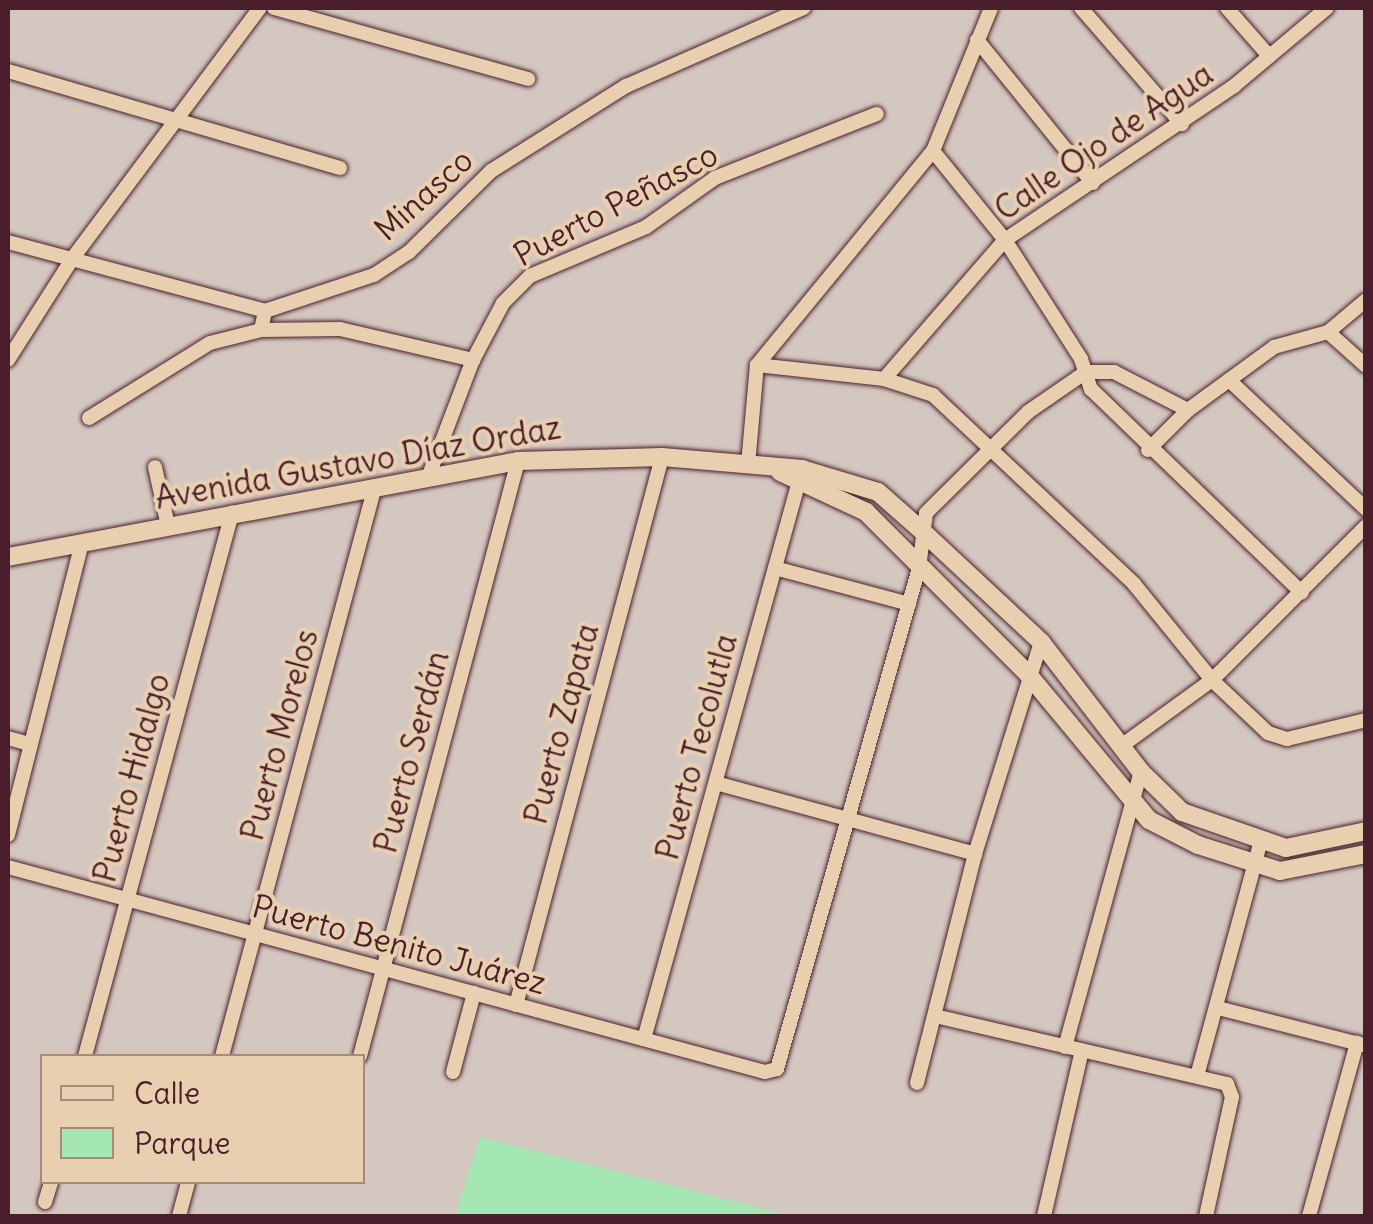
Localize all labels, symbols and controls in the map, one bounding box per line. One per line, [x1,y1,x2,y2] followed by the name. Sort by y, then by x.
[988,55,1220,229] street label: Calle Ojo de Agua
[508,135,724,275] street label: Puerto Peñasco
[367,141,481,249] street label: Minasco
[152,408,564,518] street label: Avenida Gustavo Díaz Ordaz
[517,620,607,828] street label: Puerto Zapata
[233,625,327,845] street label: Puerto Morelos
[648,630,746,864] street label: Puerto Tecolutla
[367,647,457,857] street label: Puerto Serdán
[86,669,178,887] street label: Puerto Hidalgo
[248,887,550,1003] street label: Puerto Benito Juárez
[40,1054,365,1184] legend
[134,1074,200,1112] text: Calle
[134,1124,230,1162] text: Parque

